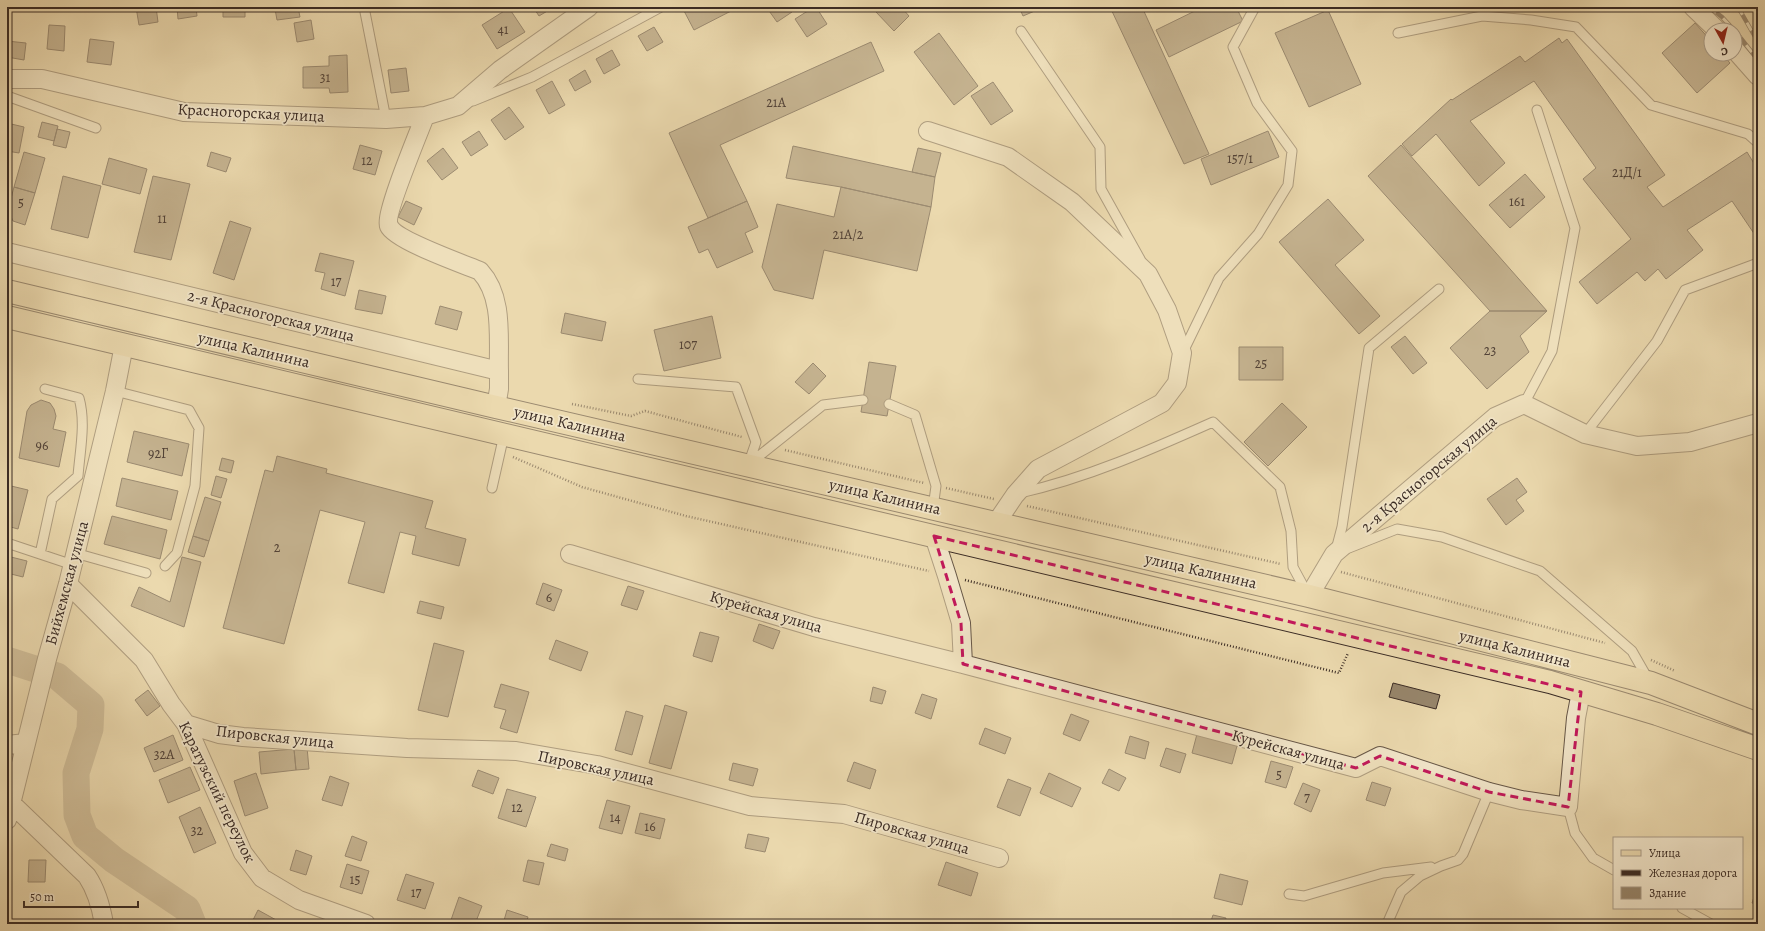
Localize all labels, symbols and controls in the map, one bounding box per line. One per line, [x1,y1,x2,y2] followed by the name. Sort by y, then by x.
[497,20,509,39] house number: 41
[1703,22,1743,62] north arrow
[1720,44,1729,59] text: С
[320,68,331,87] house number: 31
[766,93,787,112] house number: 21А
[177,98,326,128] street label: Красногорская улица
[1227,149,1253,168] house number: 157/1
[361,151,373,170] house number: 12
[1612,163,1642,182] house number: 21Д/1
[1509,192,1525,211] house number: 161
[18,193,24,212] house number: 5
[157,209,167,228] house number: 11
[833,225,864,244] house number: 21А/2
[331,272,341,291] house number: 17
[185,285,357,348] street label: 2-я Красногорская улица
[195,326,313,374] street label: улица Калинина
[679,335,697,354] house number: 107
[1484,341,1496,360] house number: 23
[1255,354,1267,373] house number: 25
[511,400,629,448] street label: улица Калинина
[1356,410,1502,538] street label: 2-я Красногорская улица
[36,436,48,455] house number: 96
[148,444,168,463] house number: 92Г
[826,473,944,521] street label: улица Калинина
[40,518,94,648] street label: Бийхемская улица
[274,538,281,557] house number: 2
[1142,547,1260,595] street label: улица Калинина
[707,585,825,639] street label: Курейская улица
[546,588,552,607] house number: 6
[1456,624,1574,674] street label: улица Калинина
[173,717,261,867] street label: Каратузский переулок
[215,720,336,754] street label: Пировская улица
[1229,724,1348,776] street label: Курейская улица
[154,745,175,764] house number: 32А
[536,745,657,791] street label: Пировская улица
[1276,765,1282,784] house number: 5
[1304,788,1310,807] house number: 7
[511,798,523,817] house number: 12
[852,806,973,860] street label: Пировская улица
[609,808,621,827] house number: 14
[644,817,656,836] house number: 16
[191,821,204,840] house number: 32
[1613,837,1743,909] legend
[1649,845,1681,861] text: Улица
[1649,865,1738,881] text: Железная дорога
[350,870,360,889] house number: 15
[24,883,138,909] scale bar
[411,883,421,902] house number: 17
[1649,885,1686,901] text: Здание
[30,889,54,905] text: 50 m

